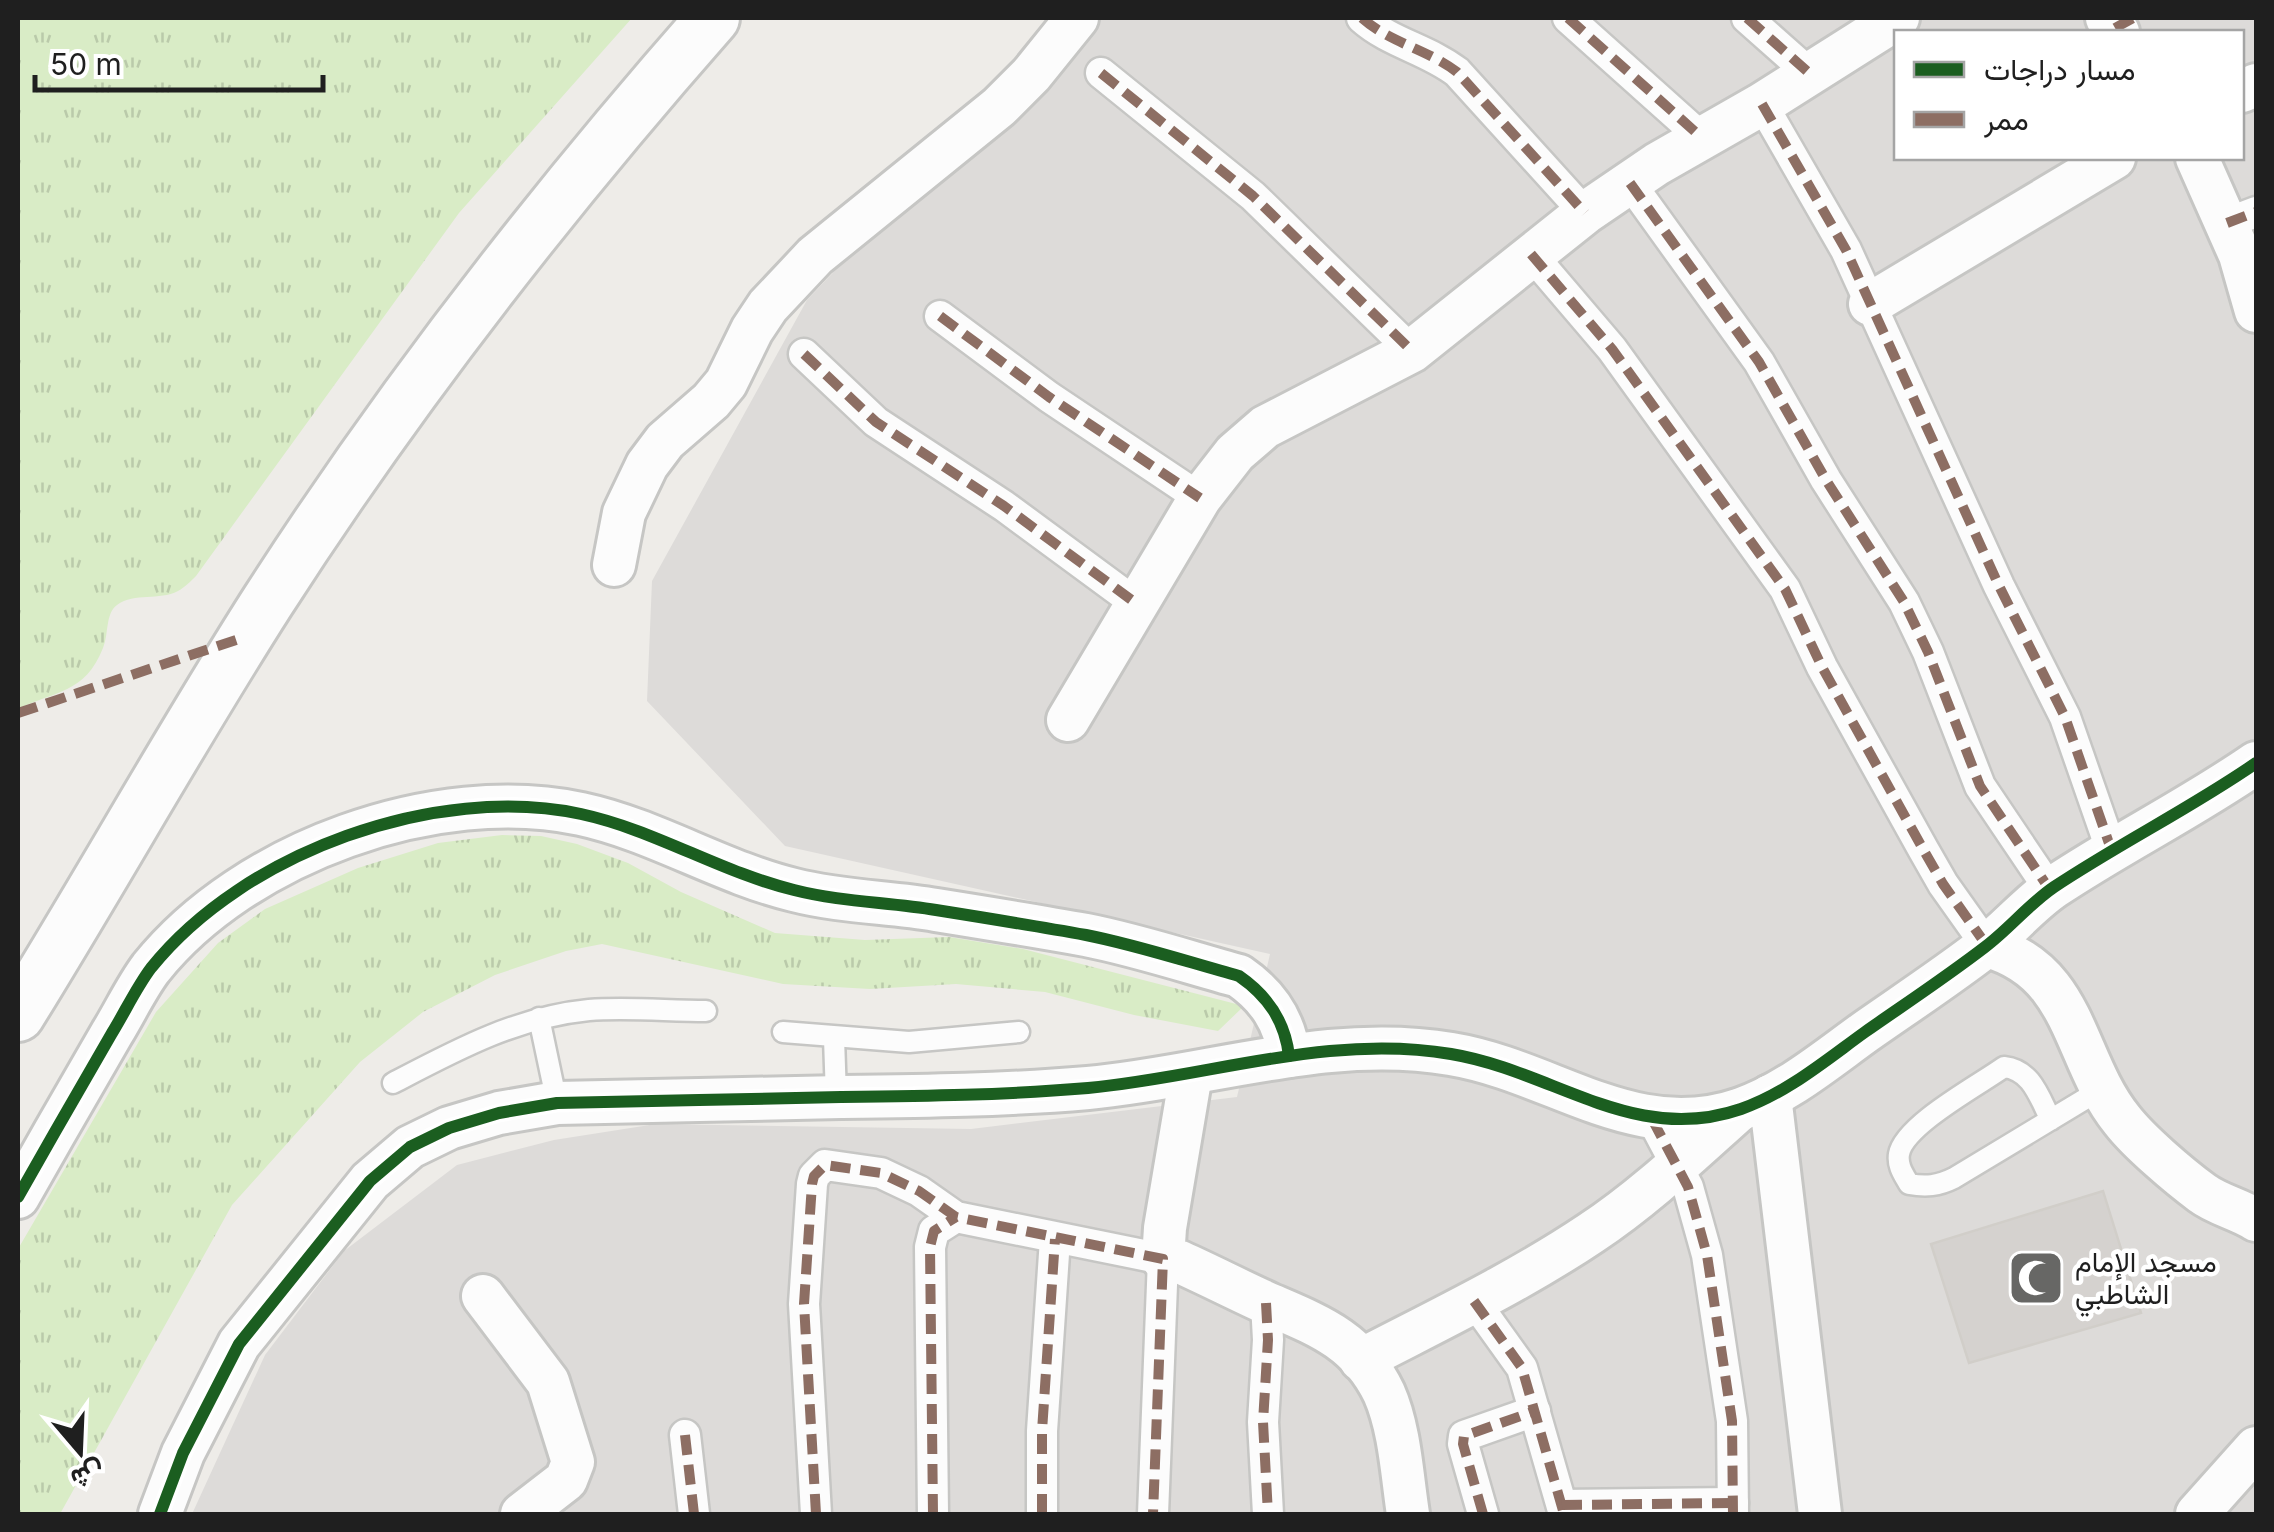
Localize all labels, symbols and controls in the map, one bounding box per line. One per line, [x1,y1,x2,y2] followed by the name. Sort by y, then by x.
[35,30,322,92] scale bar
[1894,30,2244,160] legend
[50,46,122,82] text: 50 m
[1984,51,2136,88] text: مسار دراجات
[1983,101,2029,138] text: ممر
[2075,1245,2217,1317] place label: مسجد الإمام الشاطبي
[2006,1248,2066,1308] mosque icon: مسجد الإمام الشاطبي
[30,1402,130,1502] north arrow
[67,1454,110,1497] text: ش

